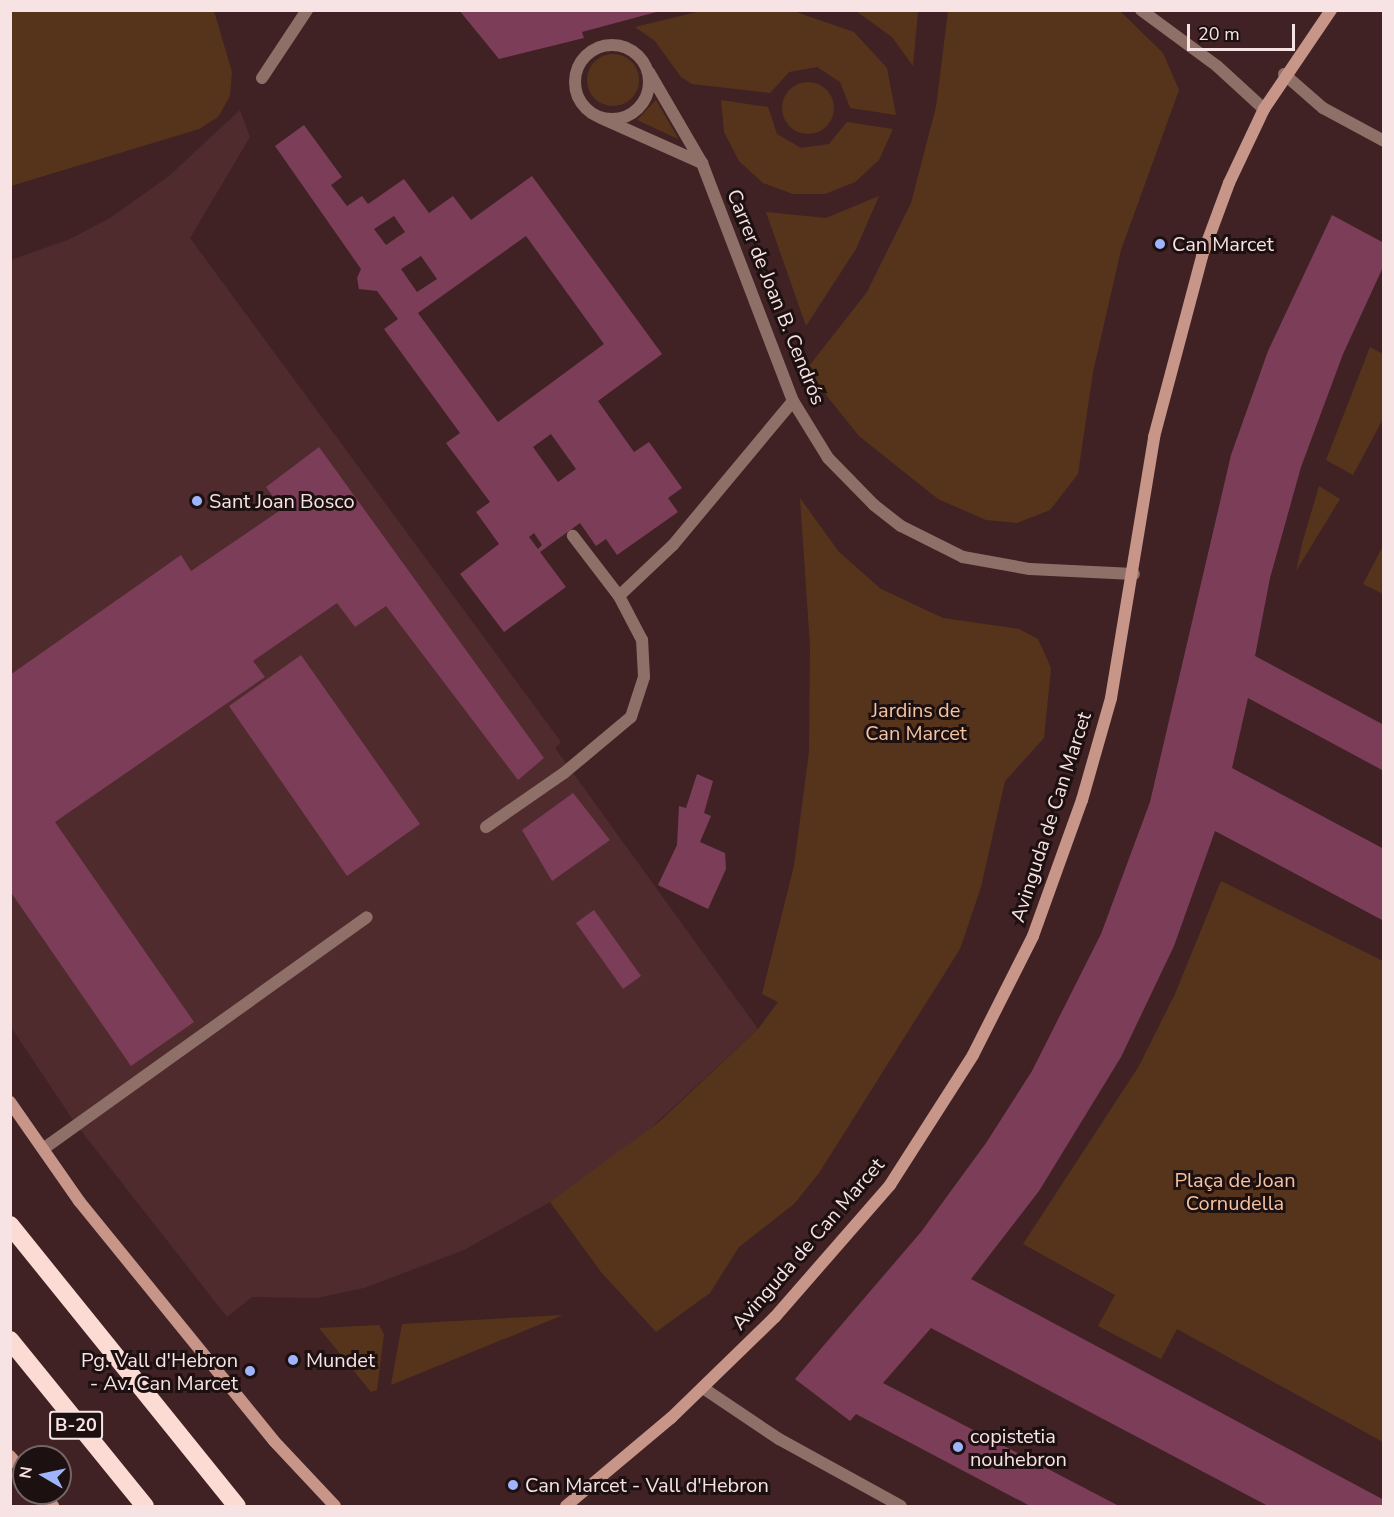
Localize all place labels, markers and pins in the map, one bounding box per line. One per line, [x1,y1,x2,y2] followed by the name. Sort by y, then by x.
[1172,232,1274,256] place label: Can Marcet
[1153,237,1167,251] marker: Can Marcet
[209,489,355,513] place label: Sant Joan Bosco
[190,494,204,508] marker: Sant Joan Bosco
[81,1348,238,1395] place label: Pg. Vall d'Hebron - Av. Can Marcet
[306,1348,375,1372] place label: Mundet
[284,1351,302,1369] marker: Mundet
[243,1364,257,1378] marker: Pg. Vall d'Hebron - Av. Can Marcet
[970,1424,1067,1471] place label: copistetia nouhebron
[951,1440,965,1454] marker: copistetia nouhebron
[525,1473,769,1497] place label: Can Marcet - Vall d'Hebron
[506,1478,520,1492] marker: Can Marcet - Vall d'Hebron

